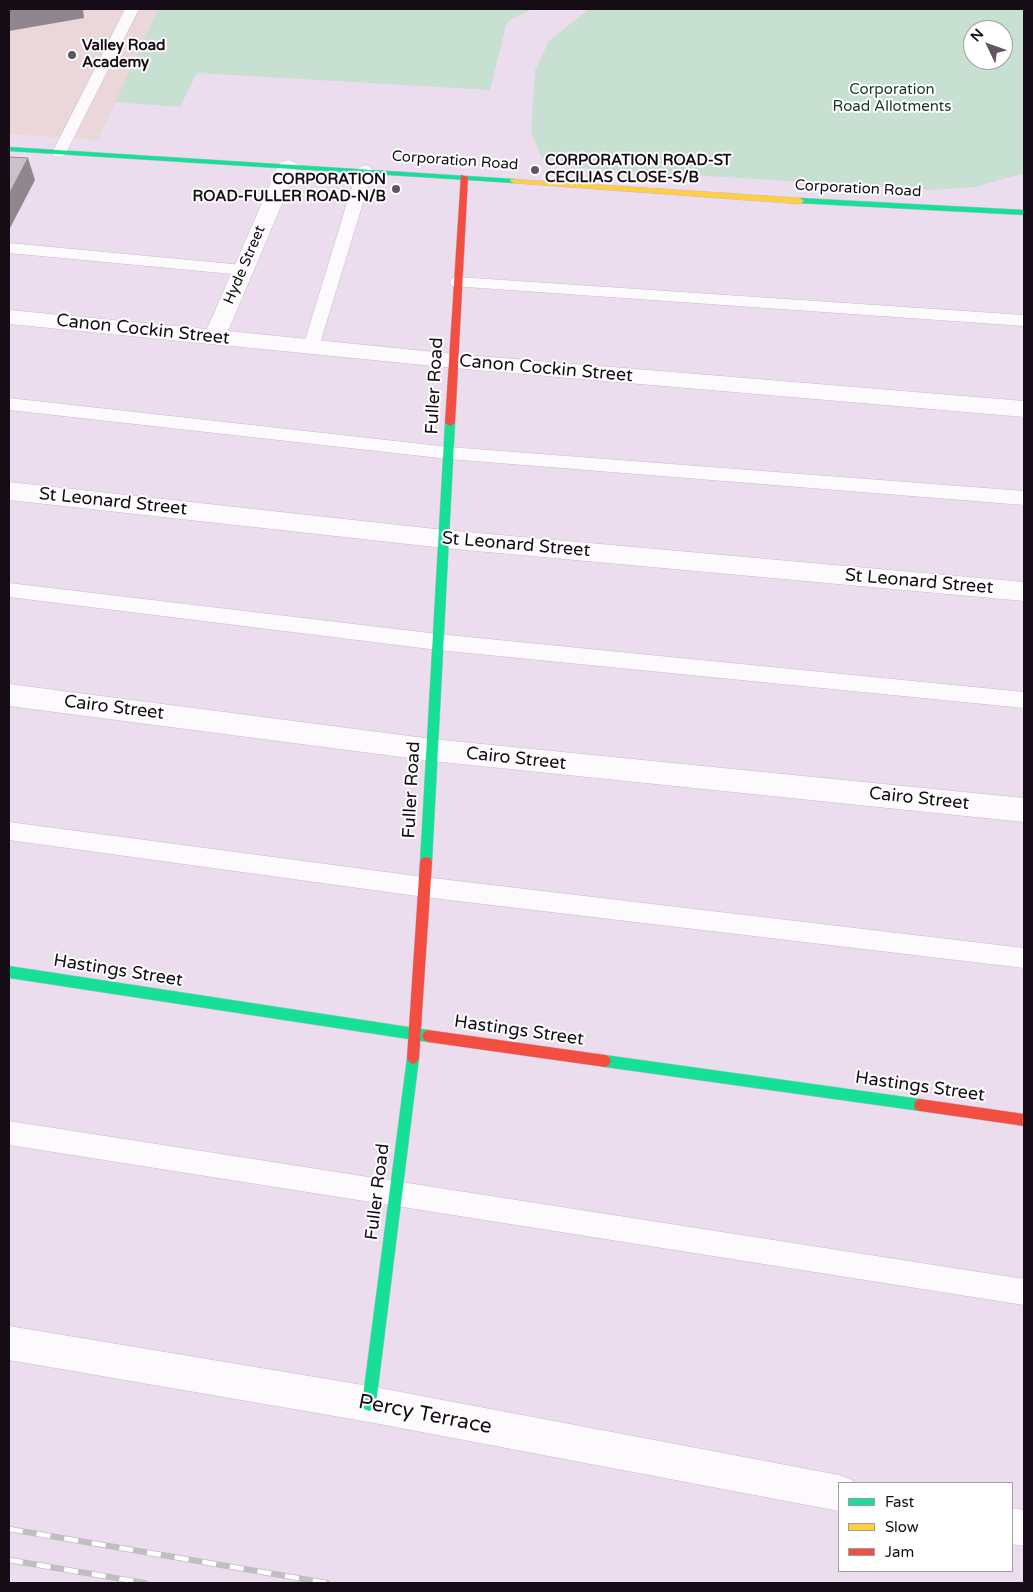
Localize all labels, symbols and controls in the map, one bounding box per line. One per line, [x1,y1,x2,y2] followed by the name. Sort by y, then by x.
[963,20,1013,70] north arrow
[967,25,987,45] text: N
[82,37,166,72] place label: Valley Road Academy
[66,49,78,61] marker: Valley Road Academy
[832,81,952,116] park label: Corporation Road Allotments
[391,148,519,174] street label: Corporation Road
[545,152,731,187] place label: CORPORATION ROAD-ST CECILIAS CLOSE-S/B
[529,164,541,176] marker: CORPORATION ROAD-ST CECILIAS CLOSE-S/B
[193,171,386,206] place label: CORPORATION ROAD-FULLER ROAD-N/B
[794,177,922,201] street label: Corporation Road
[390,183,402,195] marker: CORPORATION ROAD-FULLER ROAD-N/B
[220,223,270,307] street label: Hyde Street
[55,310,231,350] street label: Canon Cockin Street
[422,337,448,435] street label: Fuller Road
[458,351,634,387] street label: Canon Cockin Street
[38,483,188,521] street label: St Leonard Street
[441,528,591,562] street label: St Leonard Street
[844,565,994,599] street label: St Leonard Street
[63,691,165,725] street label: Cairo Street
[399,741,425,839] street label: Fuller Road
[465,743,567,775] street label: Cairo Street
[868,783,970,815] street label: Cairo Street
[52,950,184,992] street label: Hastings Street
[453,1011,585,1051] street label: Hastings Street
[854,1067,986,1107] street label: Hastings Street
[361,1142,395,1242] street label: Fuller Road
[356,1390,494,1440] street label: Percy Terrace
[838,1482,1013,1572] legend
[885,1493,914,1511] text: Fast
[885,1518,919,1536] text: Slow
[885,1543,914,1561] text: Jam

